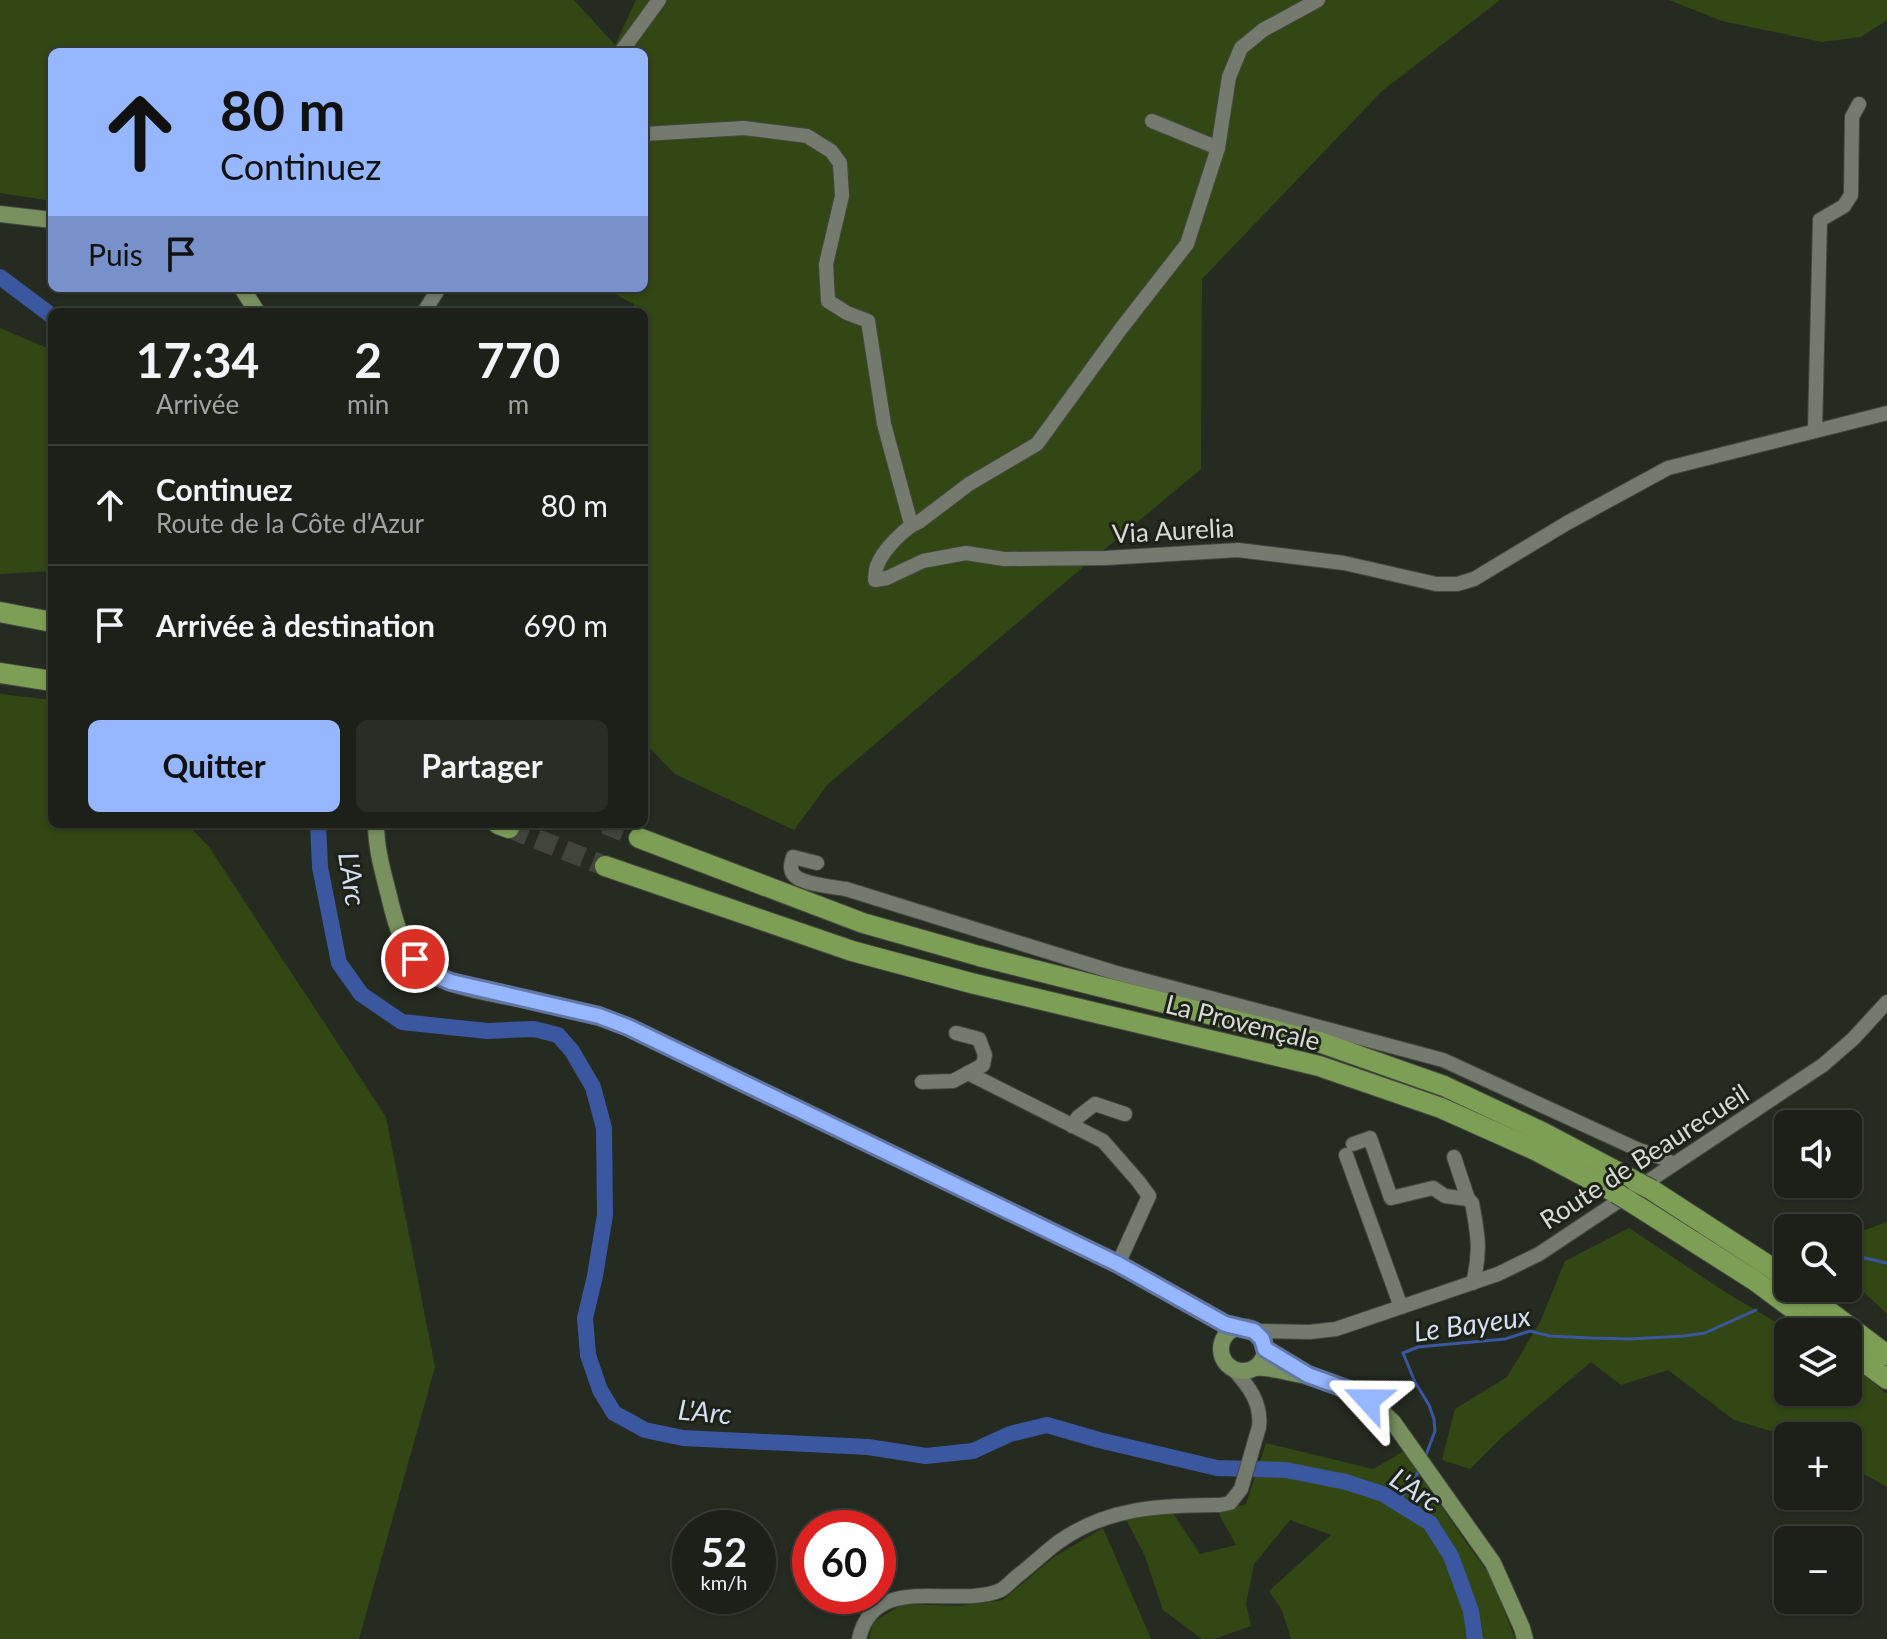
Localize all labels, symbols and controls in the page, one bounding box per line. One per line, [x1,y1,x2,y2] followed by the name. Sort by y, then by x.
[220,76,345,143] text: 80 m
[88,80,192,184] icon: ahead
[220,144,382,188] text: Continuez
[159,232,203,276] icon: arrive
[88,236,143,272] text: Puis
[136,331,259,388] text: 17:34
[354,331,382,388] text: 2
[477,331,560,388] text: 770
[156,388,239,420] text: Arrivée
[347,388,389,420] text: min
[508,388,529,420] text: m
[156,471,292,507] text: Continuez
[88,483,132,527] icon: ahead
[541,487,608,523] text: 80 m
[156,507,424,539] text: Route de la Côte d'Azur
[1111,511,1235,549] street label: Via Aurelia
[88,603,132,647] icon: arrive
[156,607,435,643] text: Arrivée à destination
[523,607,608,643] text: 690 m
[88,720,340,812] button: Quitter
[356,720,608,812] button: Partager
[332,850,374,909] water label: L'Arc
[381,925,449,993] pin
[393,937,437,981] icon: arrive
[1162,987,1324,1057] street label: La Provençale
[1534,1076,1754,1236] street label: Route de Beaurecueil
[1774,1110,1862,1614] map controls
[1774,1110,1862,1198] button: sound
[1774,1214,1862,1302] button: search
[1411,1298,1534,1348] water label: Le Bayeux
[1774,1318,1862,1406] button: layers
[1326,1358,1410,1442] position arrow
[677,1392,734,1430] water label: L'Arc
[1774,1422,1862,1510] button: +
[1384,1460,1448,1518] water label: L'Arc
[792,1510,896,1614] speed limit sign: 60
[1774,1526,1862,1614] button: −
[701,1528,747,1576] text: 52
[701,1570,747,1594] text: km/h

